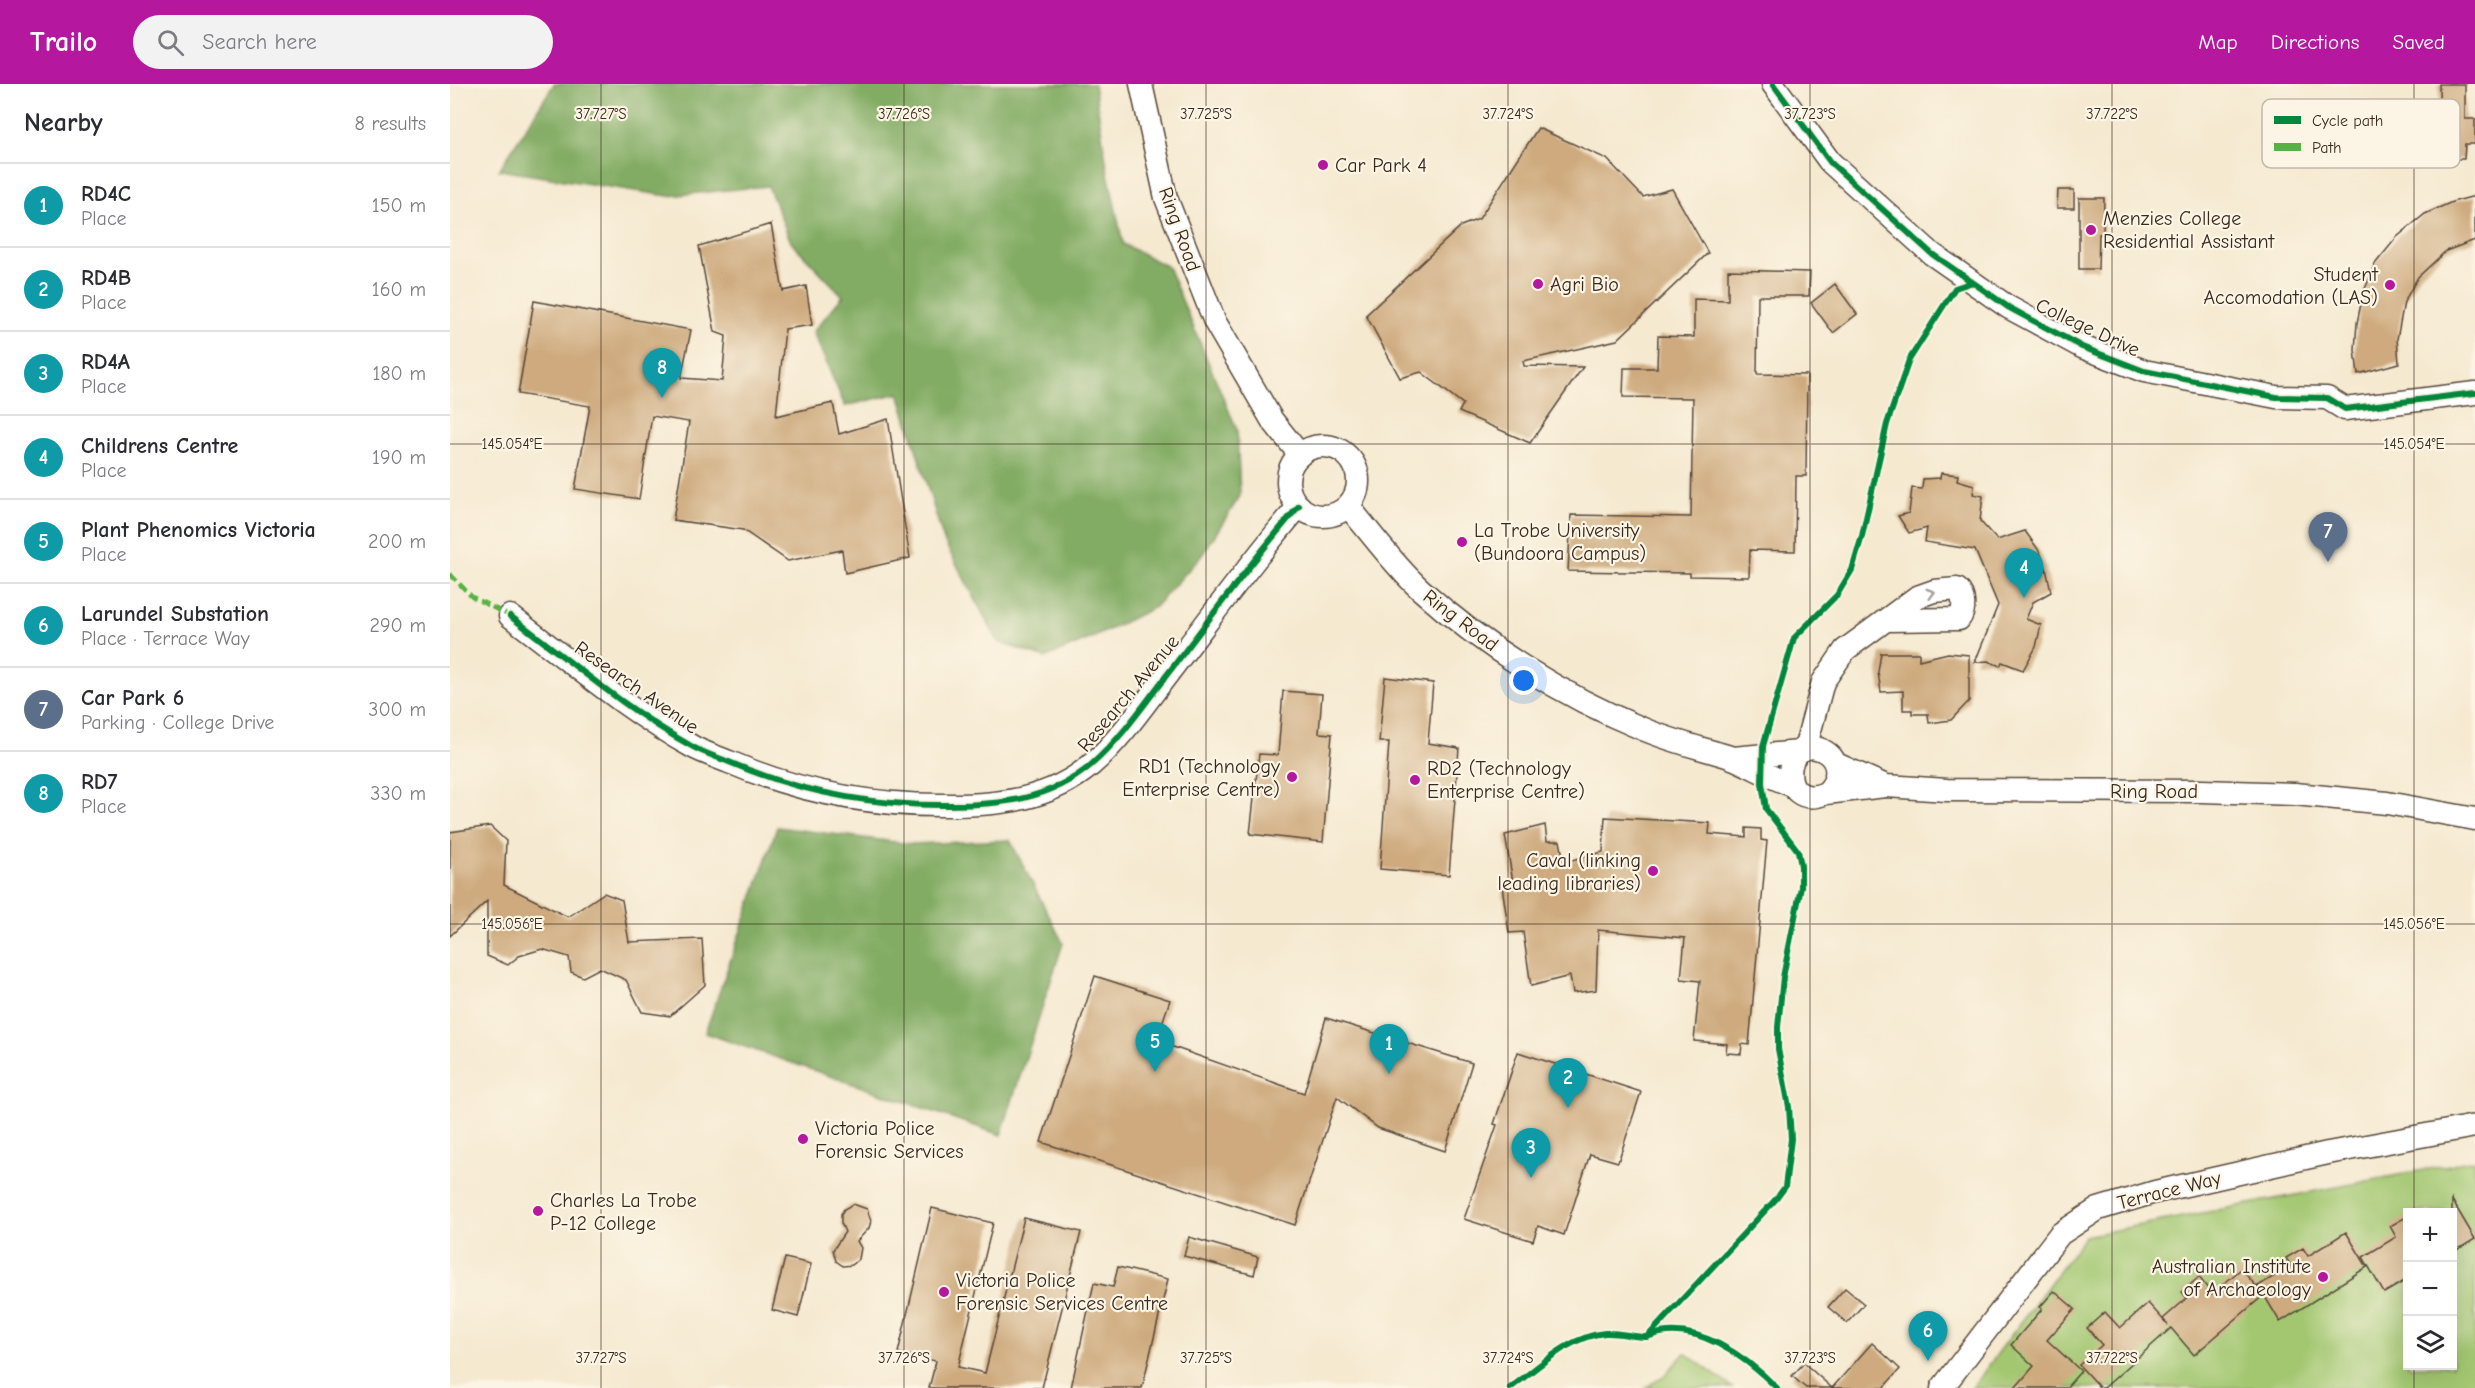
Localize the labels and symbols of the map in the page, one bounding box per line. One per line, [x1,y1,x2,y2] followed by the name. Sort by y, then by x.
[2262,99,2460,168] legend
[576,105,626,123] text: 37.727°S
[878,105,930,123] text: 37.726°S
[1180,105,1232,123] text: 37.725°S
[1482,105,1534,123] text: 37.724°S
[1784,105,1836,123] text: 37.723°S
[2086,105,2138,123] text: 37.722°S
[2312,112,2383,130] text: Cycle path
[2312,139,2342,157] text: Path
[1335,154,1427,177] place label: Car Park 4
[1316,158,1330,172] marker: Car Park 4
[1154,184,1205,274] street label: Ring Road
[2103,207,2276,253] place label: Menzies College Residential Assistant
[2084,223,2098,237] marker: Menzies College Residential Assistant
[2203,263,2379,309] place label: Student Accomodation (LAS)
[1550,273,1619,296] place label: Agri Bio
[1531,277,1545,291] marker: Agri Bio
[2383,278,2397,292] marker: Student Accomodation (LAS)
[2032,293,2143,362] street label: College Drive
[642,348,682,398] pin: 8
[482,435,542,453] text: 145.054°E
[2384,435,2444,453] text: 145.054°E
[2308,512,2348,562] pin: 7
[1474,519,1646,565] place label: La Trobe University (Bundoora Campus)
[1455,535,1469,549] marker: La Trobe University (Bundoora Campus)
[2004,548,2044,598] pin: 4
[1419,585,1503,656] street label: Ring Road
[1926,587,1936,600] one-way arrow
[1073,630,1184,756] street label: Research Avenue
[570,636,703,739] street label: Research Avenue
[1509,666,1538,695] your location
[1122,755,1280,801] place label: RD1 (Technology Enterprise Centre)
[1427,757,1585,803] place label: RD2 (Technology Enterprise Centre)
[1285,770,1299,784] marker: RD1 (Technology Enterprise Centre)
[1408,773,1422,787] marker: RD2 (Technology Enterprise Centre)
[2110,780,2198,803] street label: Ring Road
[1498,849,1641,895] place label: Caval (linking leading libraries)
[1646,864,1660,878] marker: Caval (linking leading libraries)
[481,915,543,933] text: 145.056°E
[2383,915,2445,933] text: 145.056°E
[1136,1022,1174,1072] pin: 5
[1370,1024,1408,1074] pin: 1
[1548,1058,1588,1108] pin: 2
[815,1117,964,1163] place label: Victoria Police Forensic Services
[1512,1128,1550,1178] pin: 3
[796,1132,810,1146] marker: Victoria Police Forensic Services
[2115,1166,2224,1214] street label: Terrace Way
[550,1189,697,1235] place label: Charles La Trobe P-12 College
[531,1204,545,1218] marker: Charles La Trobe P-12 College
[2152,1255,2311,1301] place label: Australian Institute of Archaeology
[956,1269,1168,1315] place label: Victoria Police Forensic Services Centre
[2316,1270,2330,1284] marker: Australian Institute of Archaeology
[937,1285,951,1299] marker: Victoria Police Forensic Services Centre
[1908,1312,1948,1361] pin: 6
[576,1349,626,1367] text: 37.727°S
[878,1349,930,1367] text: 37.726°S
[1180,1349,1232,1367] text: 37.725°S
[1482,1349,1534,1367] text: 37.724°S
[1784,1349,1836,1367] text: 37.723°S
[2086,1349,2138,1367] text: 37.722°S

